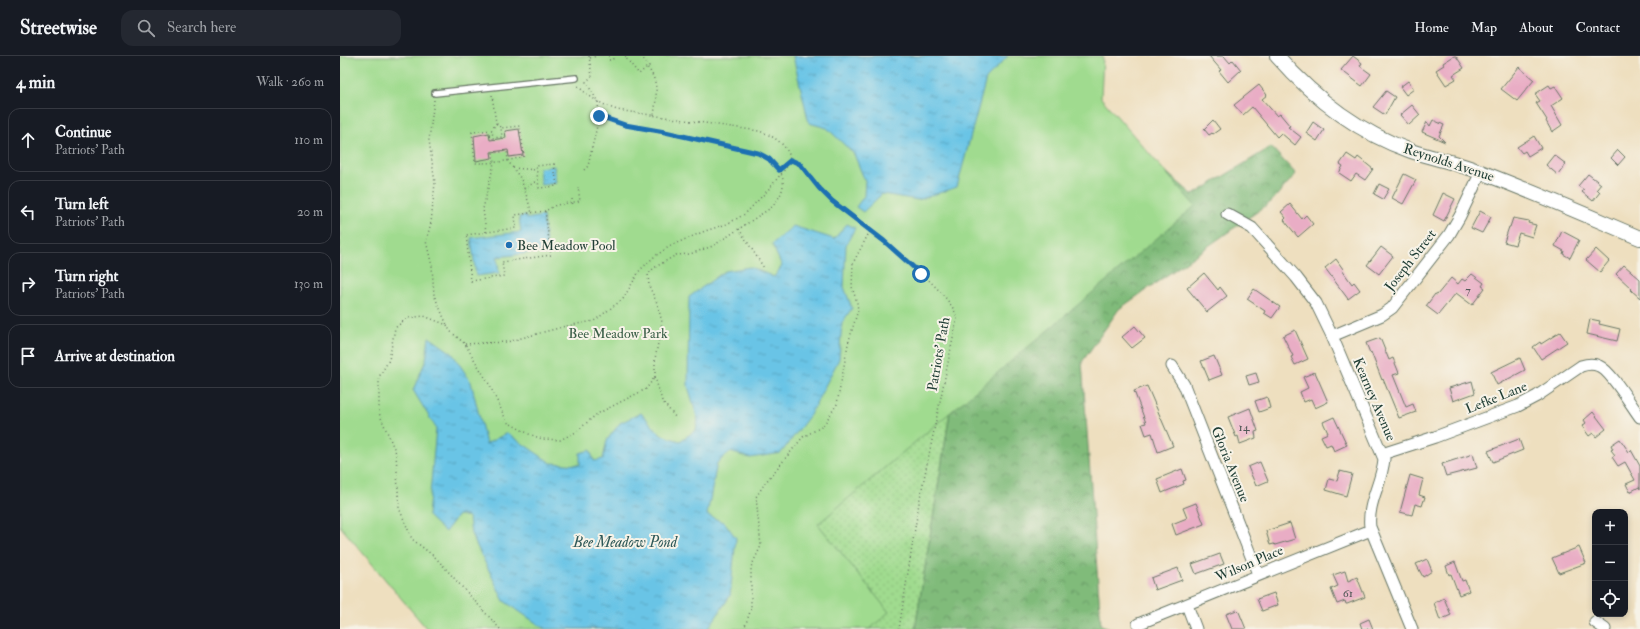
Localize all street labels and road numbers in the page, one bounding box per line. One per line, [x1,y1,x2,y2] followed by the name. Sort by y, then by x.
[1401,140,1497,186] street label: Reynolds Avenue
[1380,226,1441,296] street label: Joseph Street
[924,315,953,393] street label: Patriots' Path
[1348,355,1400,444] street label: Kearney Avenue
[1463,377,1530,417] street label: Lefke Lane
[1208,424,1253,505] street label: Gloria Avenue
[1212,541,1286,586] street label: Wilson Place

